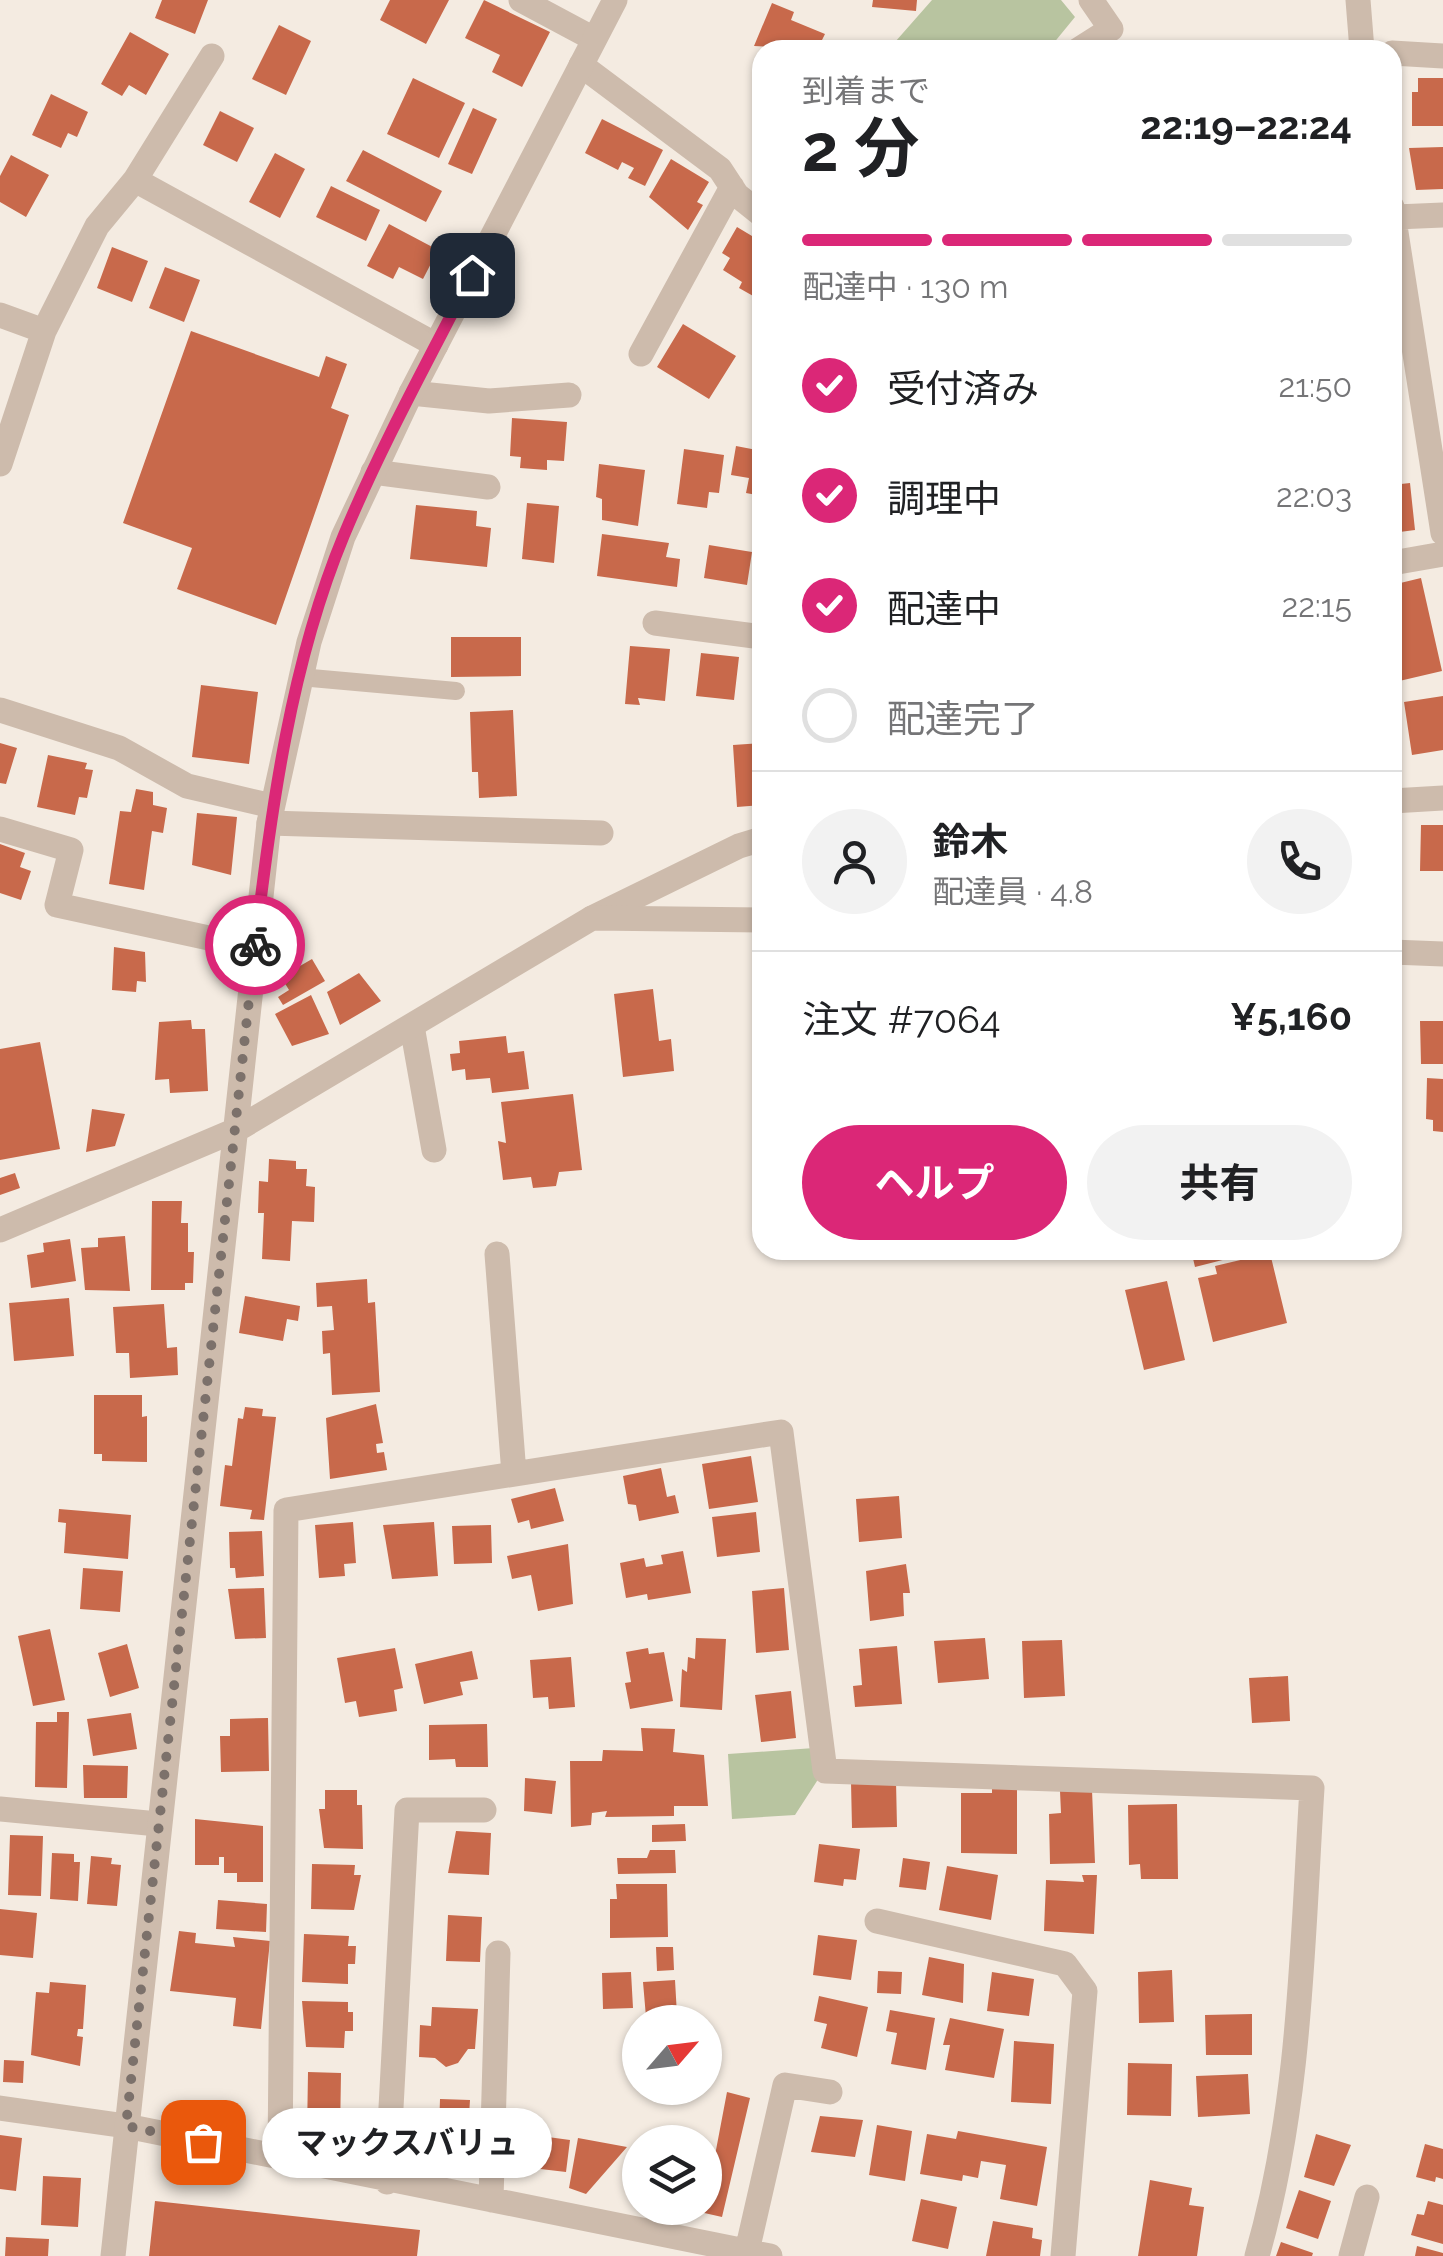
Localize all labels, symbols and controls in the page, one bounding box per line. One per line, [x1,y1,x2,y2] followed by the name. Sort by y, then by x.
[802,72,930,109] text: 到着まで
[1140,103,1352,148] text: 22:19–22:24
[802,110,919,186] text: 2 分
[430,233,515,318] pin
[445,248,500,303] icon: home
[802,268,1008,305] text: 配達中 · 130 m
[802,358,857,413] icon: check
[887,366,1039,411] text: 受付済み
[1279,367,1352,404] text: 21:50
[802,468,857,523] icon: check
[887,476,1001,521] text: 調理中
[1276,477,1352,514] text: 22:03
[802,578,857,633] icon: check
[887,586,1001,631] text: 配達中
[1282,587,1352,624] text: 22:15
[887,696,1039,741] text: 配達完了
[802,809,907,914] button: person
[1247,809,1352,914] button: phone
[932,819,1008,864] text: 鈴木
[932,873,1093,910] text: 配達員 · 4.8
[205,895,305,995] courier
[228,918,283,973] icon: bike
[1230,994,1352,1039] text: ¥5,160
[802,997,1001,1042] text: 注文 #7064
[802,1125,1067,1240] button: ヘルプ
[1087,1125,1352,1240] button: 共有
[622,2005,722,2105] north arrow
[622,2005,722,2225] map controls
[161,2100,246,2185] pin
[263,2107,553,2177] callout: マックスバリュ
[176,2115,231,2170] icon: bag
[295,2124,519,2161] text: マックスバリュ
[622,2125,722,2225] button: layers

